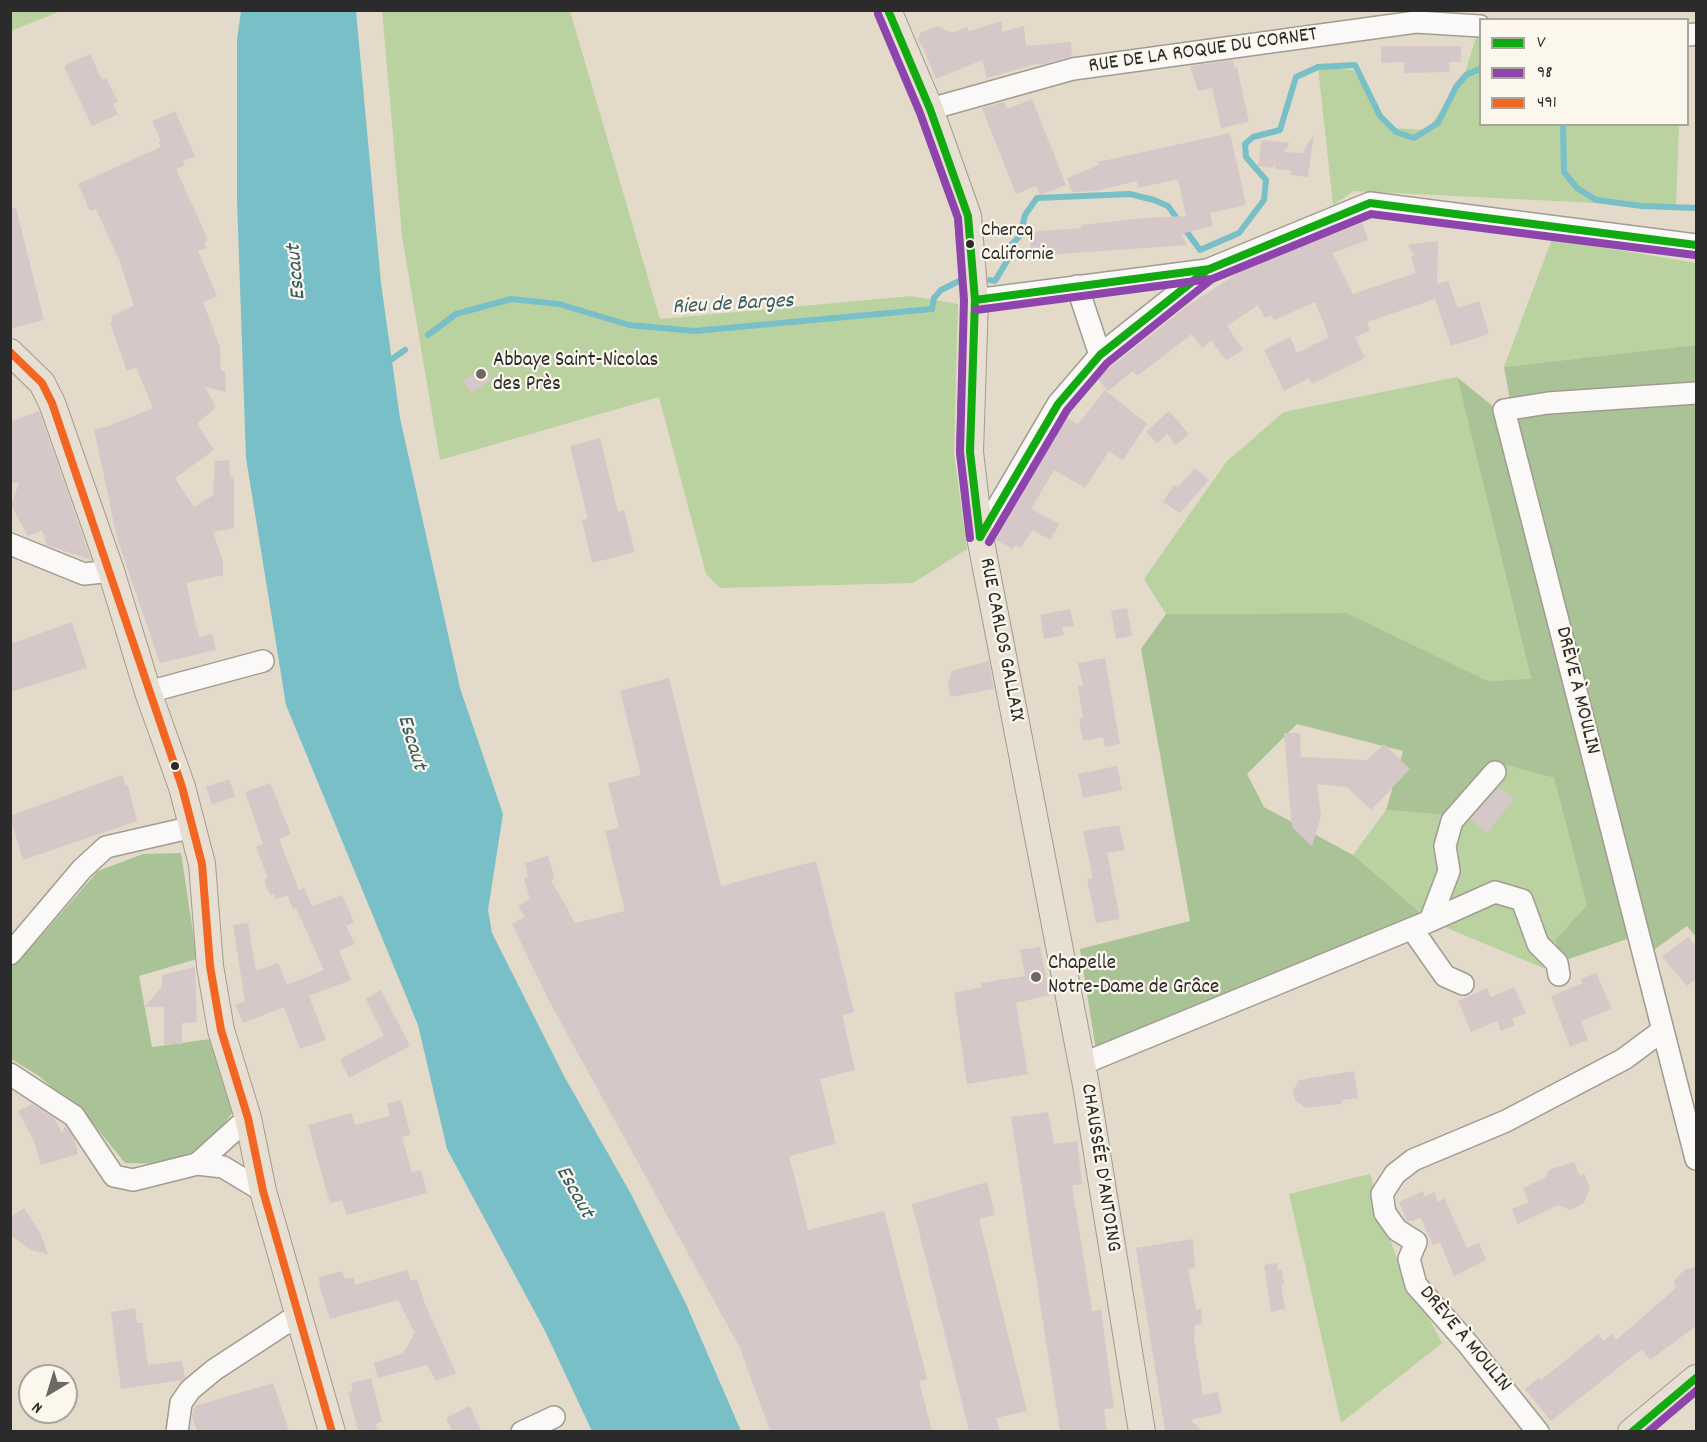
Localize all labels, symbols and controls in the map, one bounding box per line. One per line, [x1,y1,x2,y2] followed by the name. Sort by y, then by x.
[1479,18,1689,126] legend
[1087,23,1319,81] street label: RUE DE LA ROQUE DU CORNET
[1537,31,1546,56] text: V
[1537,61,1552,86] text: 98
[1537,91,1557,116] text: 491
[981,220,1054,267] place label: Chercq Californie
[964,238,976,250] marker: Chercq Californie
[282,243,314,301] water label: Escaut
[672,290,794,322] water label: Rieu de Barges
[493,349,658,399] place label: Abbaye Saint-Nicolas des Près
[474,367,488,381] marker: Abbaye Saint-Nicolas des Près
[972,556,1028,724] street label: RUE CARLOS GALLAIX
[1548,625,1604,757] street label: DRÈVE À MOULIN
[389,712,431,774] water label: Escaut
[169,760,181,772] unlabelled marker
[1048,952,1219,1002] place label: Chapelle Notre-Dame de Grâce
[1029,970,1043,984] marker: Chapelle Notre-Dame de Grâce
[1073,1082,1125,1254] street label: CHAUSSÉE D'ANTOING
[548,1162,598,1224] water label: Escaut
[1412,1282,1516,1398] street label: DRÈVE À MOULIN
[18,1364,78,1424] north arrow
[28,1396,48,1418] text: N

